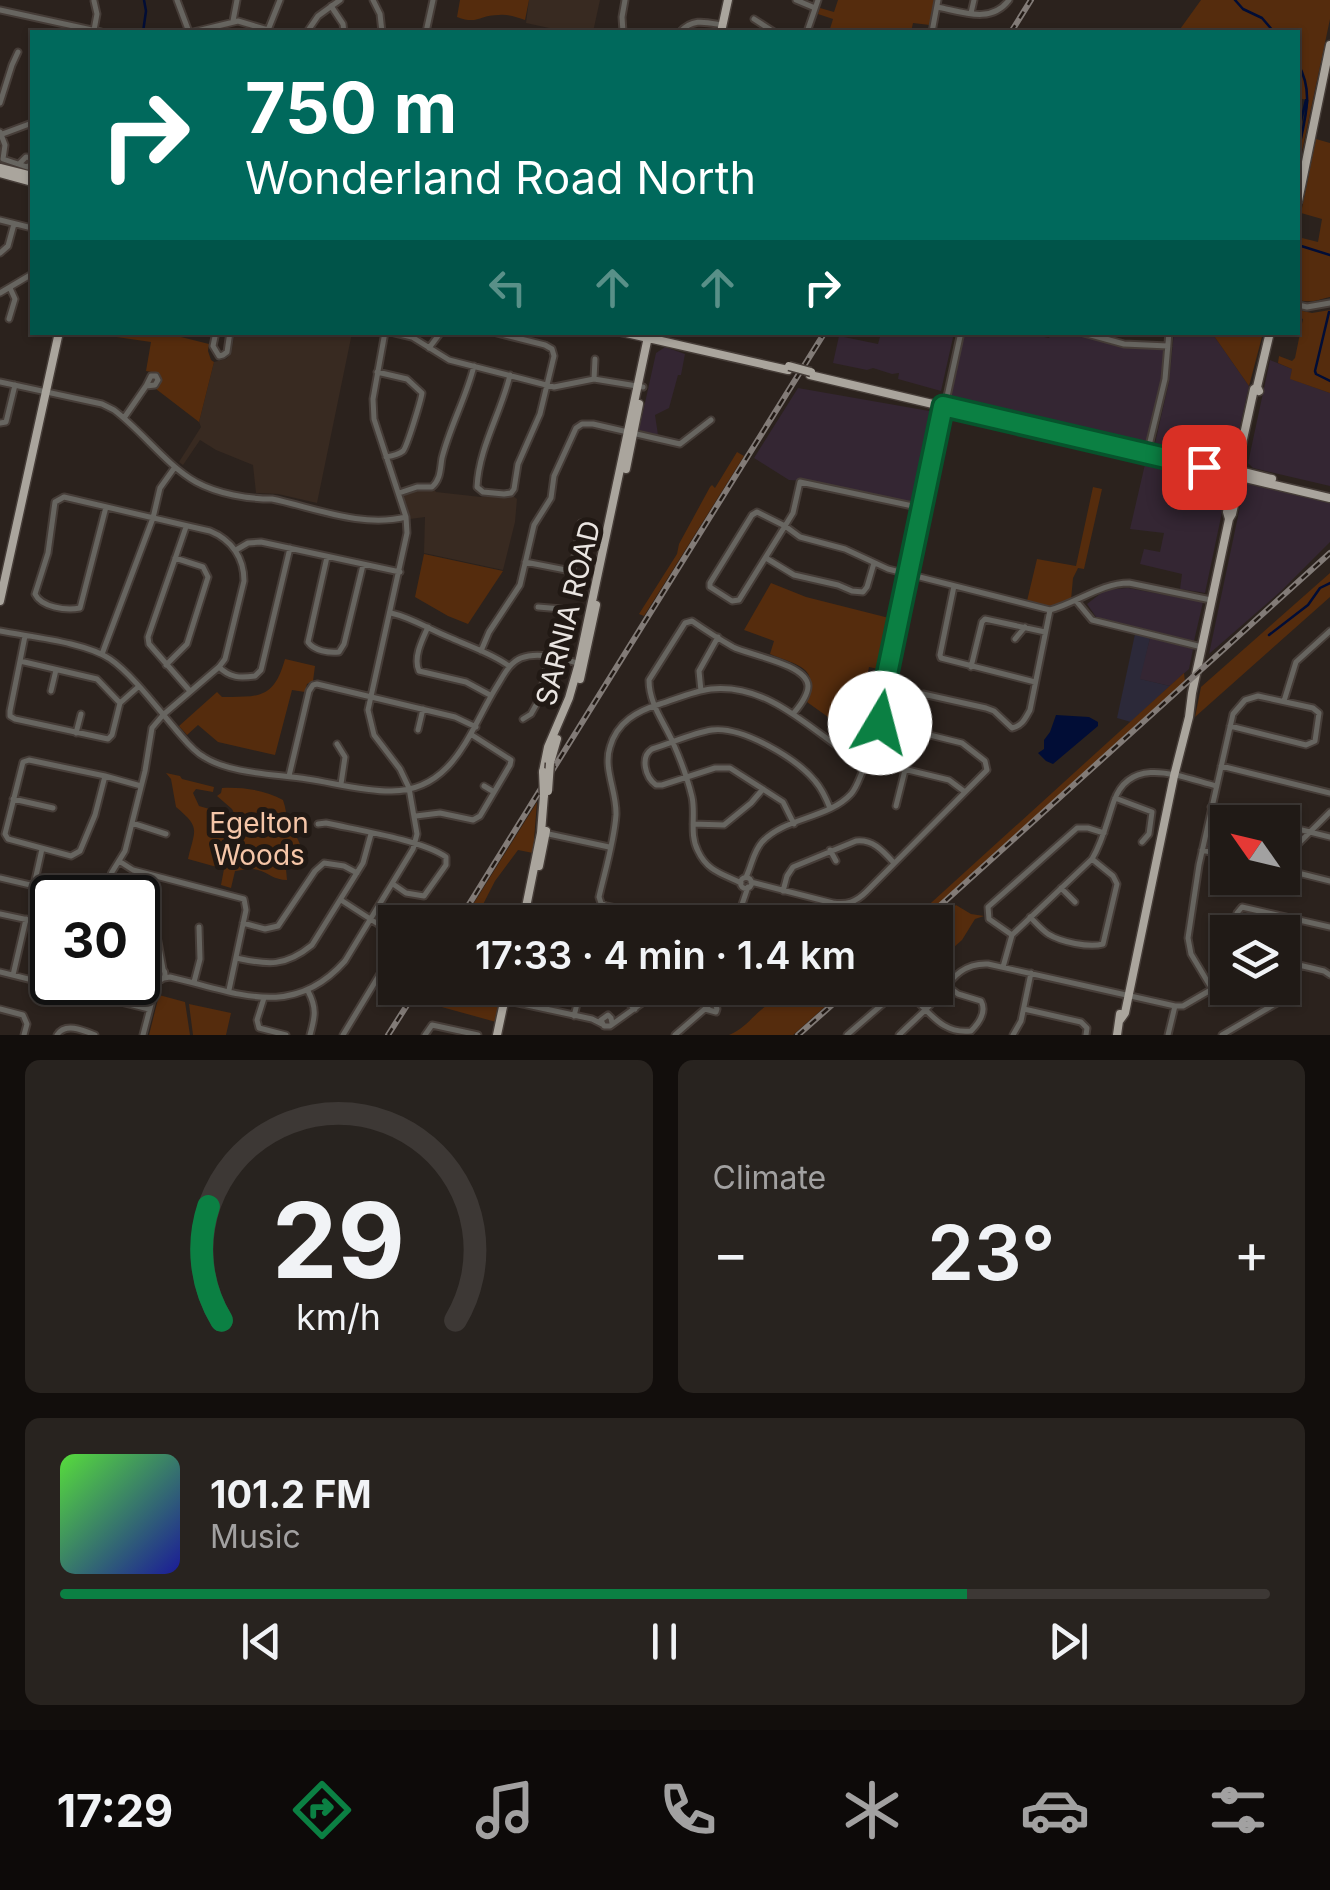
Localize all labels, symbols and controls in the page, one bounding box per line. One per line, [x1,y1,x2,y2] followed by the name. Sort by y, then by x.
[245,65,457,150] text: 750 m
[80,70,210,200] icon: right
[245,150,756,205] text: Wonderland Road North
[480,260,535,315] icon: left
[585,260,640,315] icon: ahead
[690,260,745,315] icon: ahead
[795,260,850,315] icon: right
[1162,425,1247,510] pin
[1177,440,1232,495] icon: arrive
[529,517,607,709] street label: SARNIA ROAD
[828,671,932,775] position arrow
[1210,805,1300,895] north arrow
[1210,805,1300,1005] map controls
[209,806,309,872] park label: Egelton Woods
[30,875,160,1005] speed limit sign: 30
[1210,915,1300,1005] button: layers
[475,932,856,978] text: 17:33 · 4 min · 1.4 km
[713,1158,826,1197] text: Climate
[272,1177,405,1303] text: 29
[927,1207,1055,1298] text: 23°
[713,1220,749,1286] text: −
[1234,1220,1270,1286] text: +
[296,1295,381,1339] text: km/h
[210,1471,372,1517] text: 101.2 FM
[210,1517,301,1556] text: Music
[234,1614,289,1669] icon: previous
[637,1614,692,1669] icon: pause
[1041,1614,1096,1669] icon: next
[287,1775,357,1845] icon: directions
[470,1775,540,1845] icon: music
[653,1775,723,1845] icon: phone
[837,1775,907,1845] icon: climate
[1020,1775,1090,1845] icon: car
[1203,1775,1273,1845] icon: filters
[57,1783,173,1838] text: 17:29

